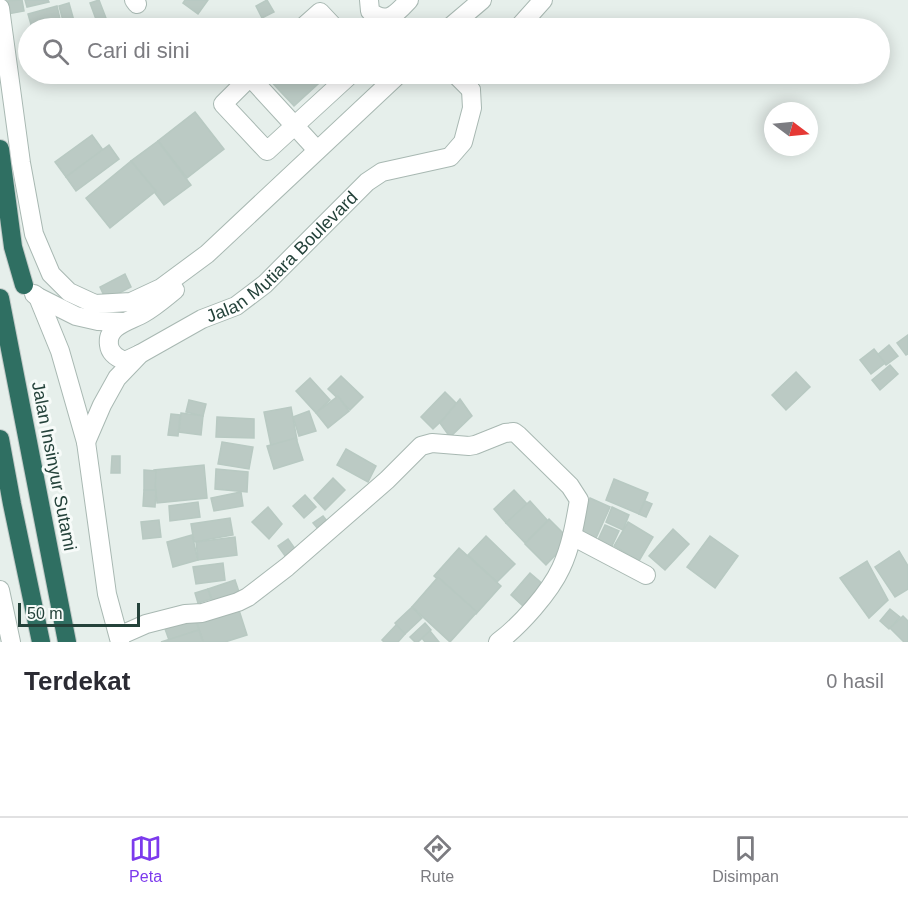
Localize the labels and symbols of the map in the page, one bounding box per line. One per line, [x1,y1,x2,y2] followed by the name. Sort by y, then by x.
[764,102,818,156] north arrow
[203,187,362,326] street label: Jalan Mutiara Boulevard
[28,380,80,552] street label: Jalan Insinyur Sutami
[18,600,140,628] scale bar

